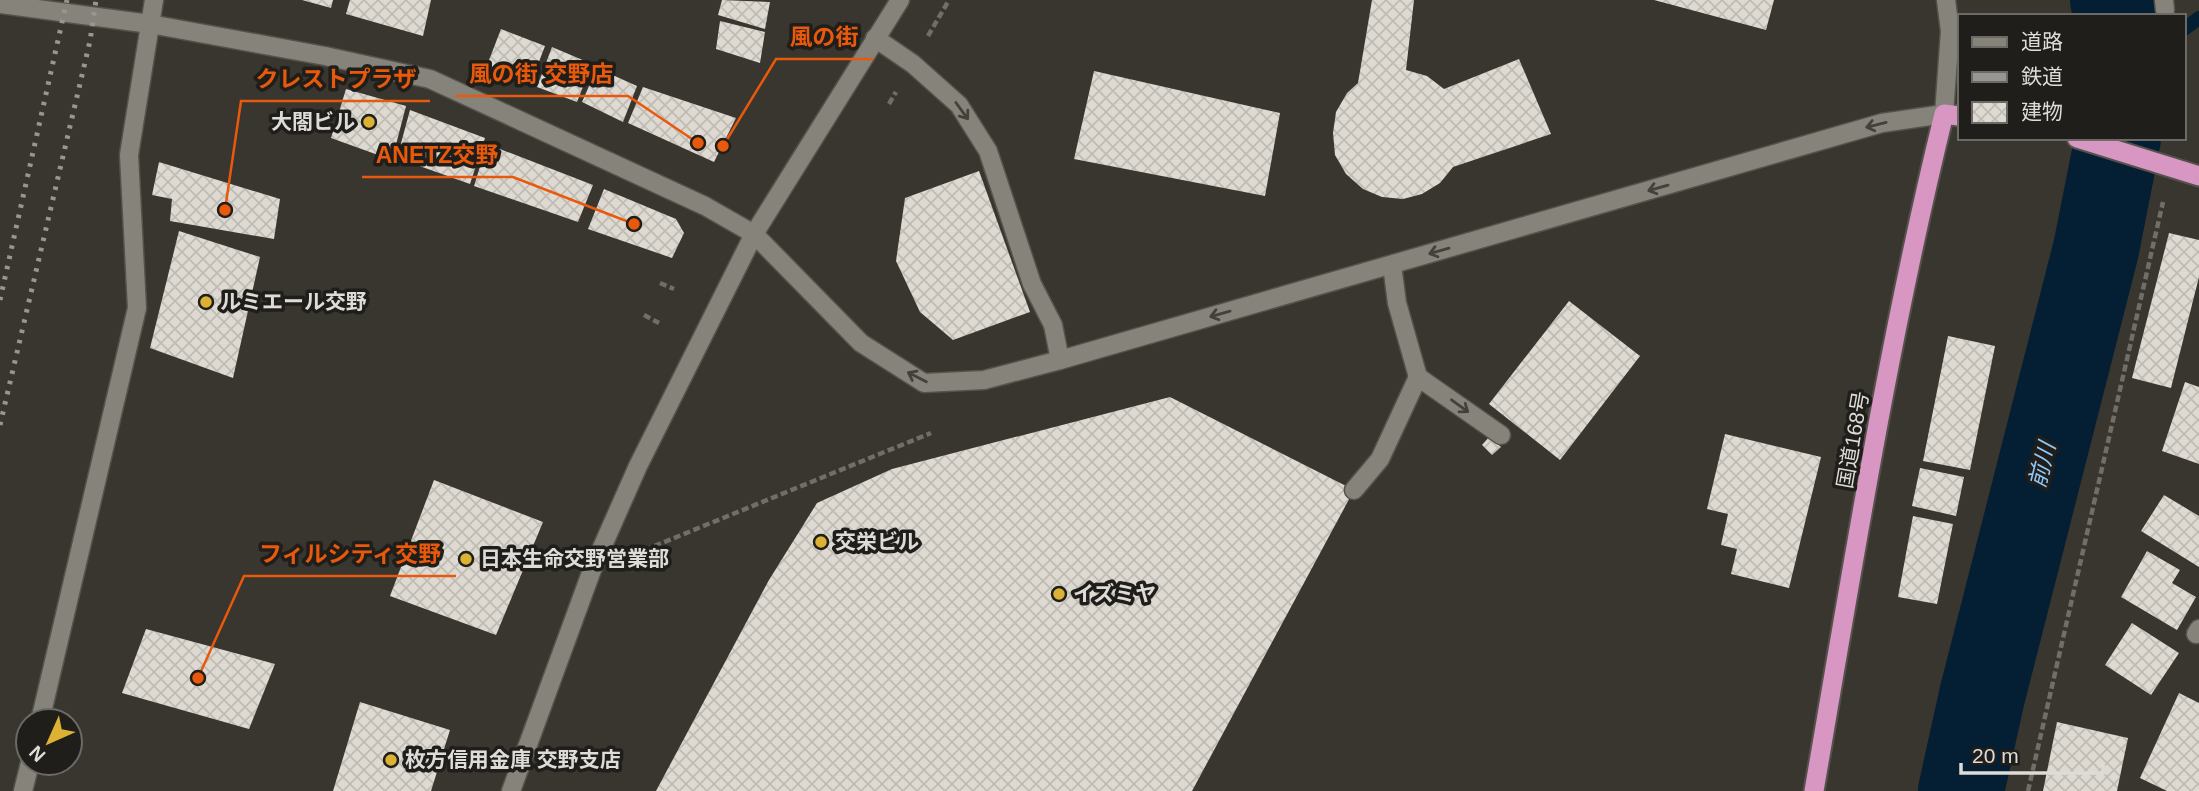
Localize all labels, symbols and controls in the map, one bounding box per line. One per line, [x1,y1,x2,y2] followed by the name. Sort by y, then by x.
[1958,14,2185,140] legend
[776,15,873,59] callout: 風の街
[790,24,859,50] text: 風の街
[2021,30,2063,53] text: 道路
[455,52,628,96] callout: 風の街 交野店
[241,57,430,101] callout: クレストプラザ
[469,61,613,87] text: 風の街 交野店
[2021,65,2063,88] text: 鉄道
[256,66,417,92] text: クレストプラザ
[2021,100,2063,123] text: 建物
[955,101,969,120] one-way arrow
[271,110,355,133] place label: 大閤ビル
[361,114,377,130] marker: 大閤ビル
[1865,119,1888,132] one-way arrow
[362,133,513,177] callout: ANETZ交野
[376,142,498,168] text: ANETZ交野
[1647,182,1669,195] one-way arrow
[1428,246,1450,259] one-way arrow
[220,290,367,313] place label: ルミエール交野
[198,294,214,310] marker: ルミエール交野
[1210,309,1232,322] one-way arrow
[908,370,928,384] one-way arrow
[1833,390,1872,490] street label: 国道168号
[1450,399,1469,413] one-way arrow
[2024,437,2061,490] water label: 前川
[835,530,919,553] place label: 交栄ビル
[244,532,456,576] callout: フィルシティ交野
[813,534,829,550] marker: 交栄ビル
[259,541,441,567] text: フィルシティ交野
[480,547,669,570] place label: 日本生命交野営業部
[458,551,474,567] marker: 日本生命交野営業部
[1073,582,1156,605] place label: イズミヤ
[1051,586,1067,602] marker: イズミヤ
[14,707,84,777] north arrow
[1961,732,2103,776] scale bar
[25,741,50,766] text: N
[1972,744,2019,767] text: 20 m
[405,748,621,771] place label: 枚方信用金庫 交野支店
[383,752,399,768] marker: 枚方信用金庫 交野支店

